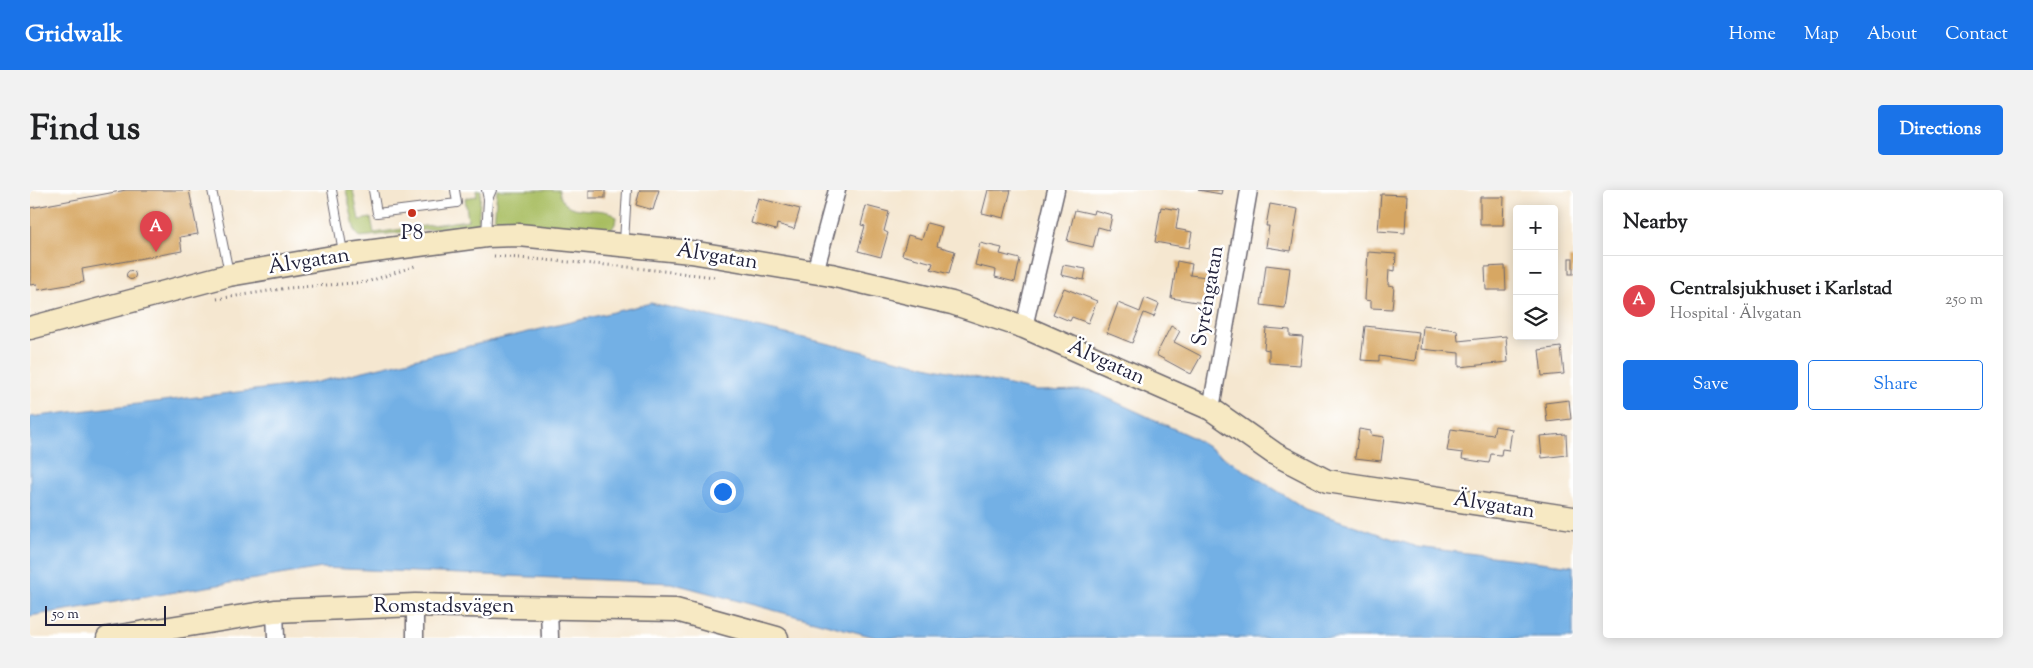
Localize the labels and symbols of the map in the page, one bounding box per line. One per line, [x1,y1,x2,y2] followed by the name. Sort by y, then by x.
[406,207,418,219] marker: P8
[140,211,172,252] pin: A
[401,219,423,249] place label: P8
[674,236,760,278] street label: Älvgatan
[266,241,352,283] street label: Älvgatan
[1185,243,1233,349] street label: Syréngatan
[1062,333,1150,393] street label: Älvgatan
[710,479,736,505] your location
[1451,485,1537,527] street label: Älvgatan
[374,592,514,622] street label: Romstadsvägen
[45,603,166,626] scale bar

